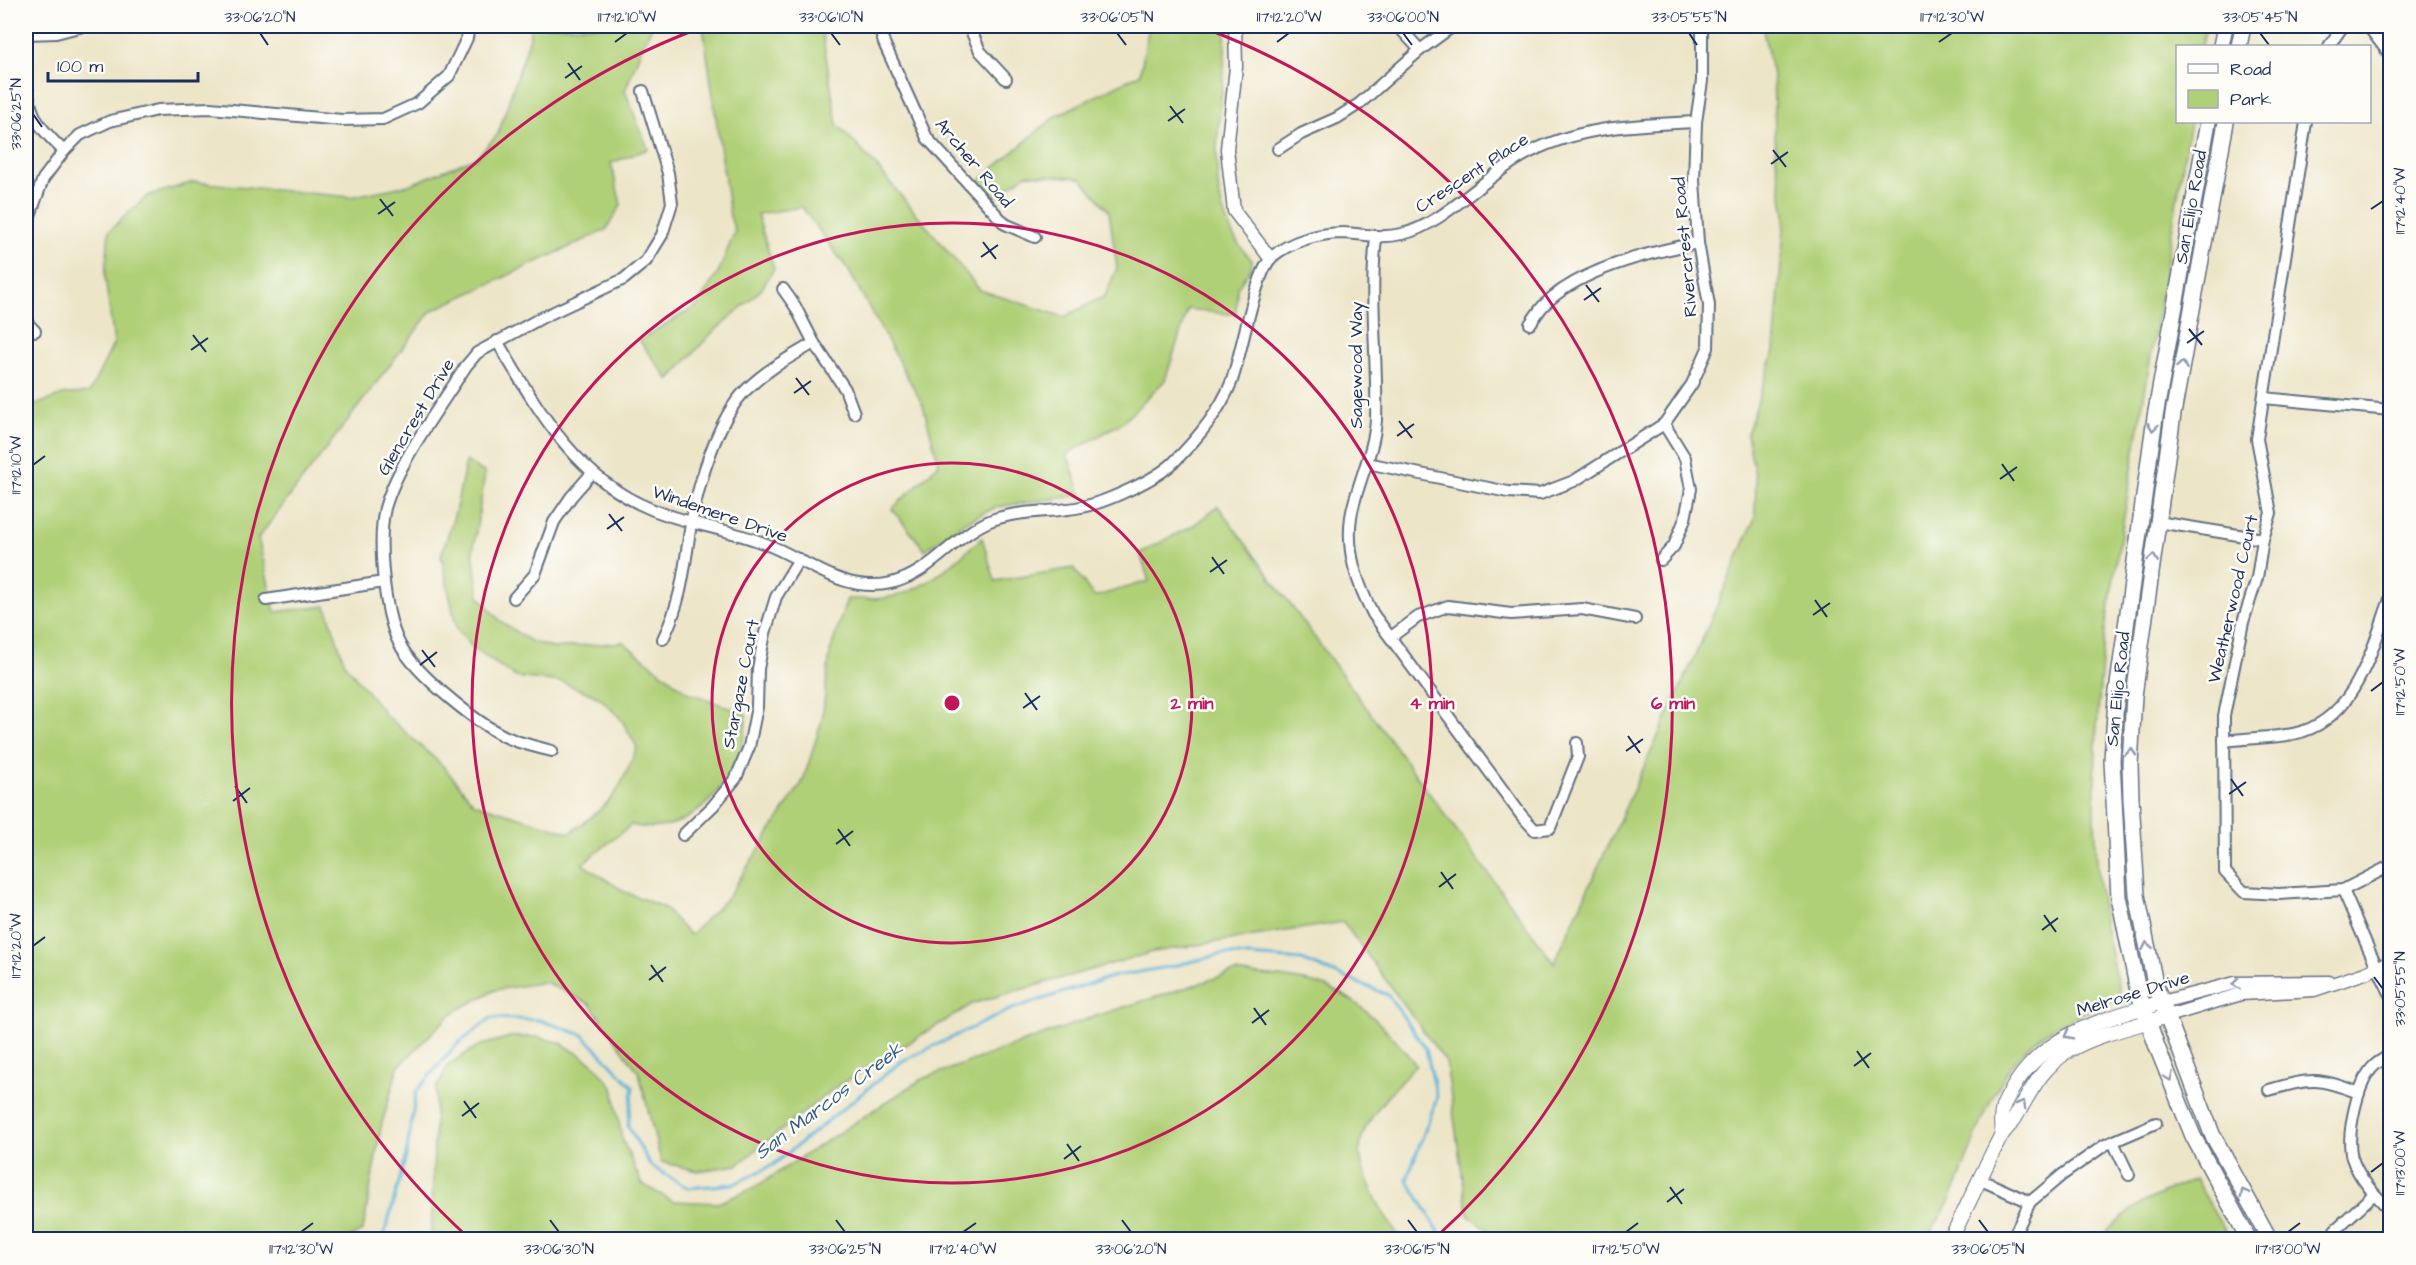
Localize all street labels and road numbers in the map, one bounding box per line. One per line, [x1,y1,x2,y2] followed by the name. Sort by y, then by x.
[929,113,1019,213] street label: Archer Road
[1410,127,1534,219] street label: Crescent Place
[2169,148,2213,266] street label: San Elijo Road
[1666,176,1704,318] street label: Rivercrest Road
[1344,301,1370,428] street label: Sagewood Way
[371,354,461,480] street label: Glencrest Drive
[649,479,791,549] street label: Windemere Drive
[2201,512,2265,686] street label: Weatherwood Court
[716,616,767,751] street label: Stargaze Court
[2100,631,2136,747] street label: San Elijo Road
[2073,965,2193,1023] street label: Melrose Drive

